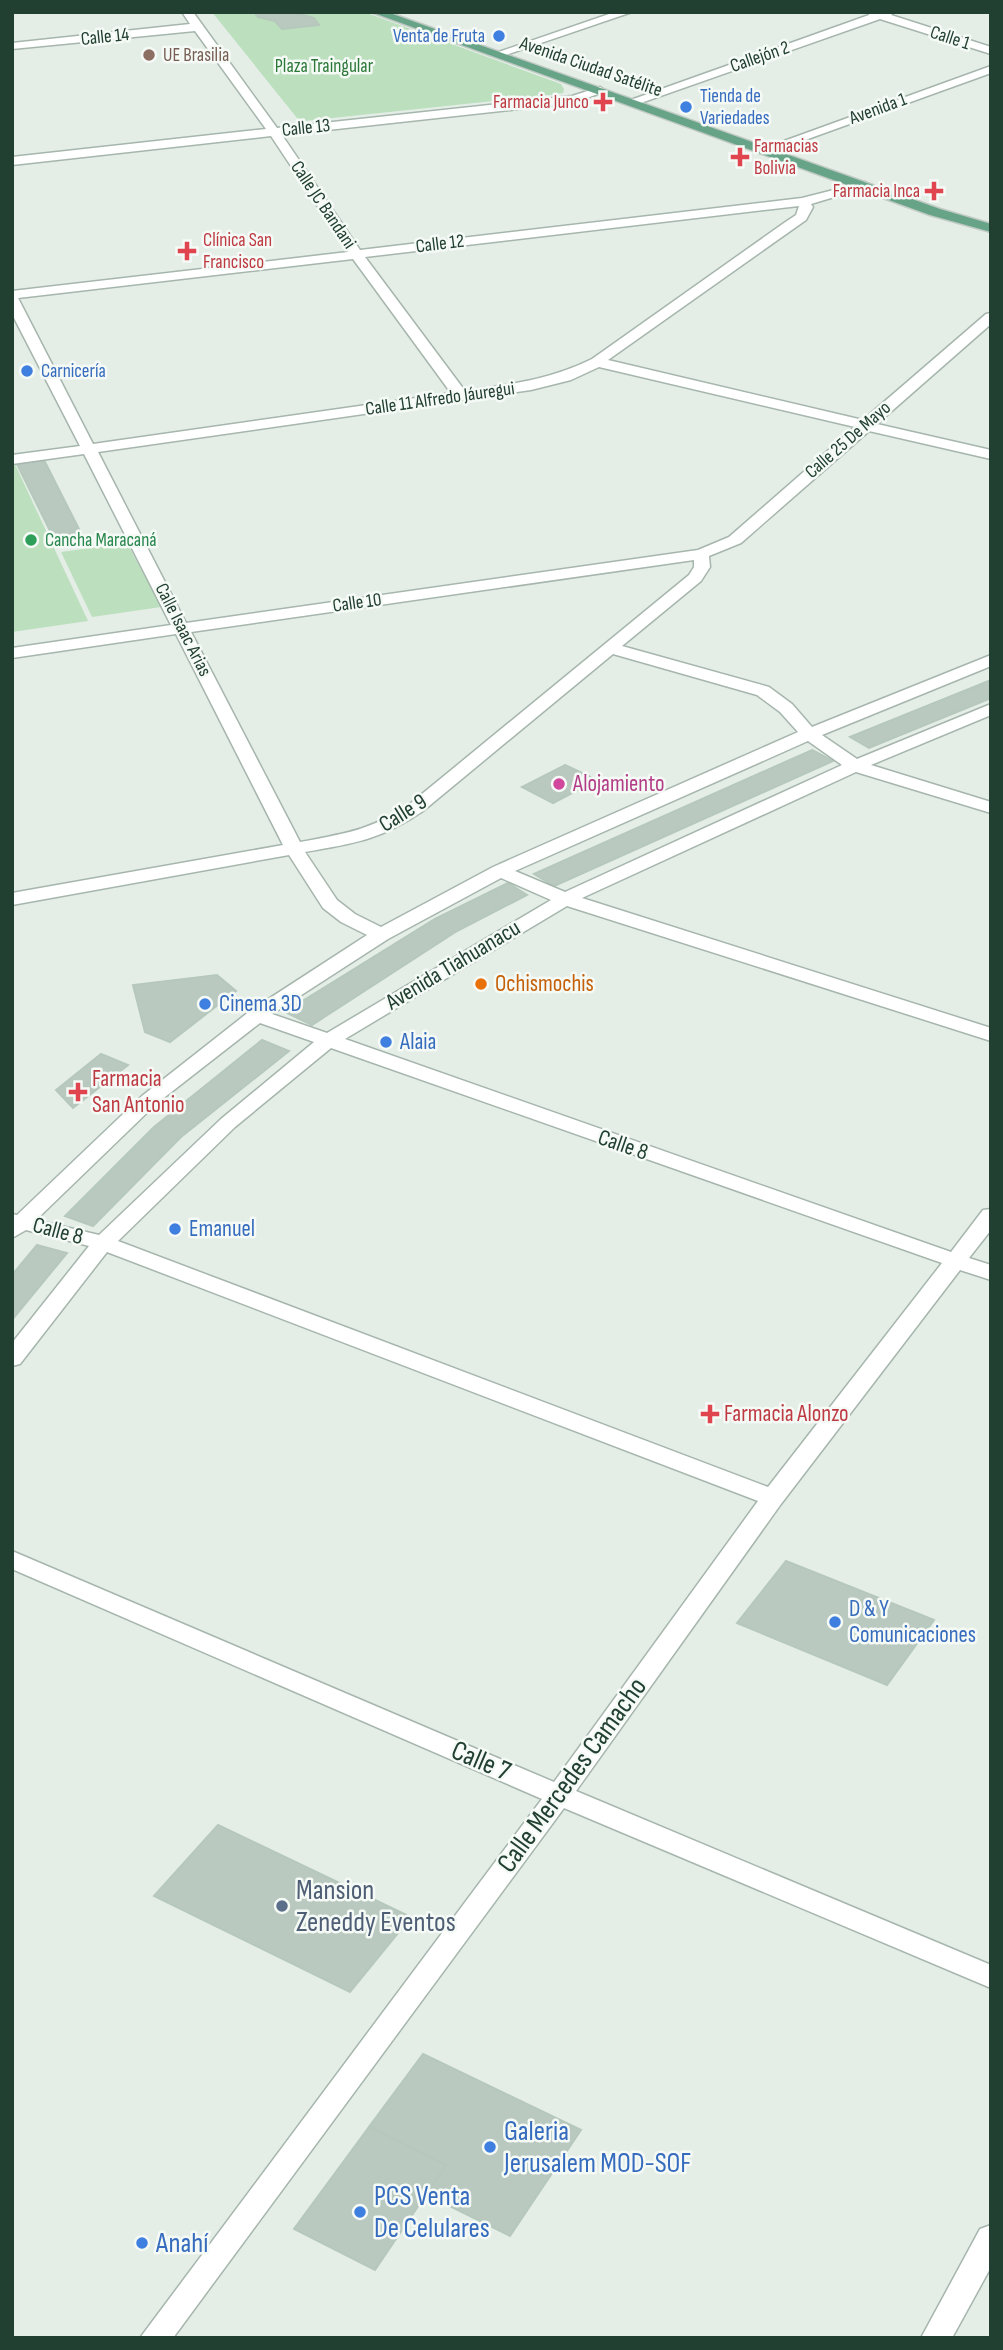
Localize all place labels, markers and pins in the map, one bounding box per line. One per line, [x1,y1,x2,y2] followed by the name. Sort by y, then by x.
[393,25,485,48] place label: Venta de Fruta
[491,28,507,44] marker: Venta de Fruta
[163,44,229,67] place label: UE Brasilia
[141,47,157,63] marker: UE Brasilia
[700,85,770,130] place label: Tienda de Variedades
[493,91,589,114] place label: Farmacia Junco
[595,94,611,110] marker: Farmacia Junco
[678,99,694,115] marker: Tienda de Variedades
[754,135,819,180] place label: Farmacias Bolivia
[732,149,748,165] marker: Farmacias Bolivia
[833,180,920,203] place label: Farmacia Inca
[926,183,942,199] marker: Farmacia Inca
[203,229,272,274] place label: Clínica San Francisco
[177,241,197,261] marker: Clínica San Francisco
[41,360,106,383] place label: Carnicería
[19,363,35,379] marker: Carnicería
[45,529,157,552] place label: Cancha Maracaná
[23,532,39,548] marker: Cancha Maracaná
[572,770,665,798] place label: Alojamiento
[551,776,567,792] marker: Alojamiento
[495,970,594,998] place label: Ochismochis
[473,976,489,992] marker: Ochismochis
[219,990,302,1018] place label: Cinema 3D
[197,996,213,1012] marker: Cinema 3D
[399,1028,436,1056] place label: Alaia
[378,1034,394,1050] marker: Alaia
[92,1065,185,1119] place label: Farmacia San Antonio
[70,1084,86,1100] marker: Farmacia San Antonio
[189,1215,255,1243] place label: Emanuel
[167,1221,183,1237] marker: Emanuel
[724,1400,849,1428] place label: Farmacia Alonzo
[702,1406,718,1422] marker: Farmacia Alonzo
[849,1595,976,1649] place label: D & Y Comunicaciones
[827,1614,843,1630] marker: D & Y Comunicaciones
[296,1874,456,1939] place label: Mansion Zeneddy Eventos
[274,1898,290,1914] marker: Mansion Zeneddy Eventos
[503,2115,691,2180] place label: Galeria Jerusalem MOD-SOF
[482,2139,498,2155] marker: Galeria Jerusalem MOD-SOF
[374,2180,490,2245] place label: PCS Venta De Celulares
[352,2204,368,2220] marker: PCS Venta De Celulares
[155,2227,209,2260] place label: Anahí
[134,2235,150,2251] marker: Anahí

